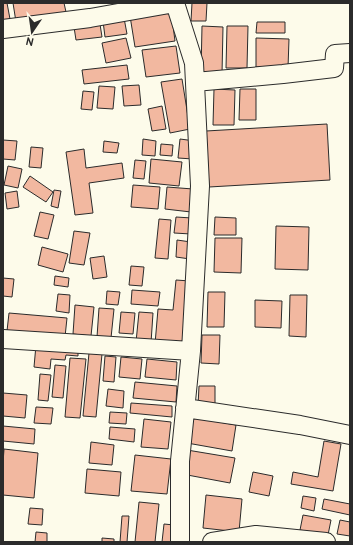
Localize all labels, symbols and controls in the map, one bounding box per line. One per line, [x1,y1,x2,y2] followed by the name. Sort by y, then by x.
[12,12,52,52] north arrow
[25,33,35,48] text: N

